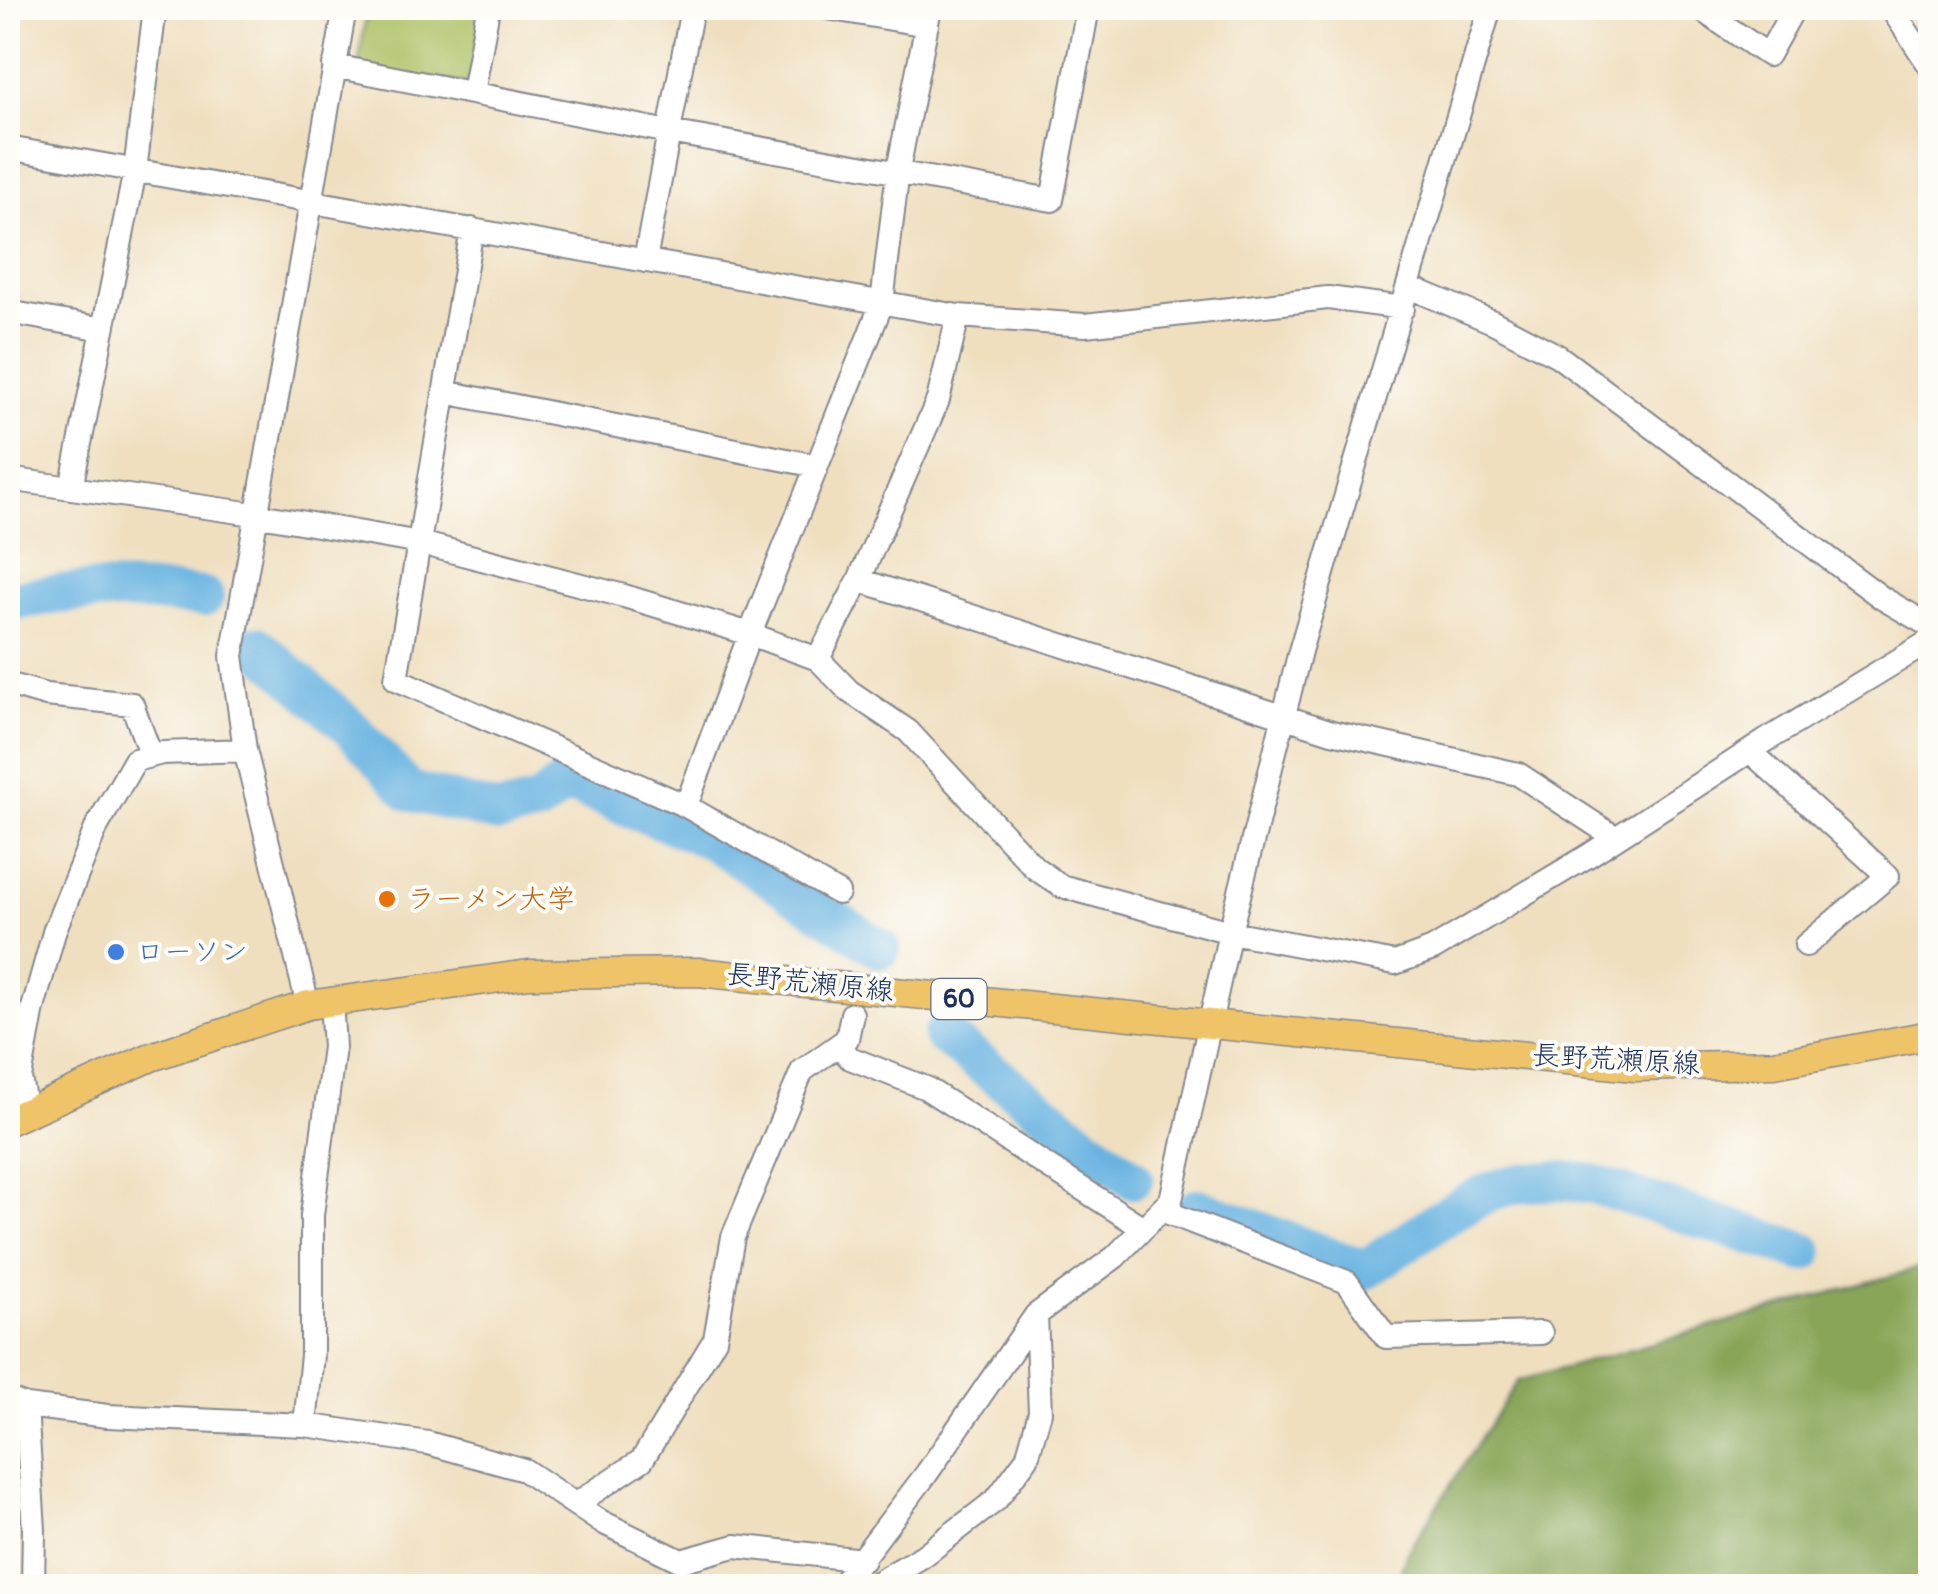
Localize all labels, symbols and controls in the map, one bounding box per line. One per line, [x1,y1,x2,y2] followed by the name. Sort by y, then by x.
[407,882,575,917] place label: ラーメン大学
[376,888,398,910] marker: ラーメン大学
[136,935,248,970] place label: ローソン
[105,941,127,963] marker: ローソン
[725,957,895,1009] street label: 長野荒瀬原線
[932,979,986,1019] road number: 60
[1531,1038,1701,1082] street label: 長野荒瀬原線

